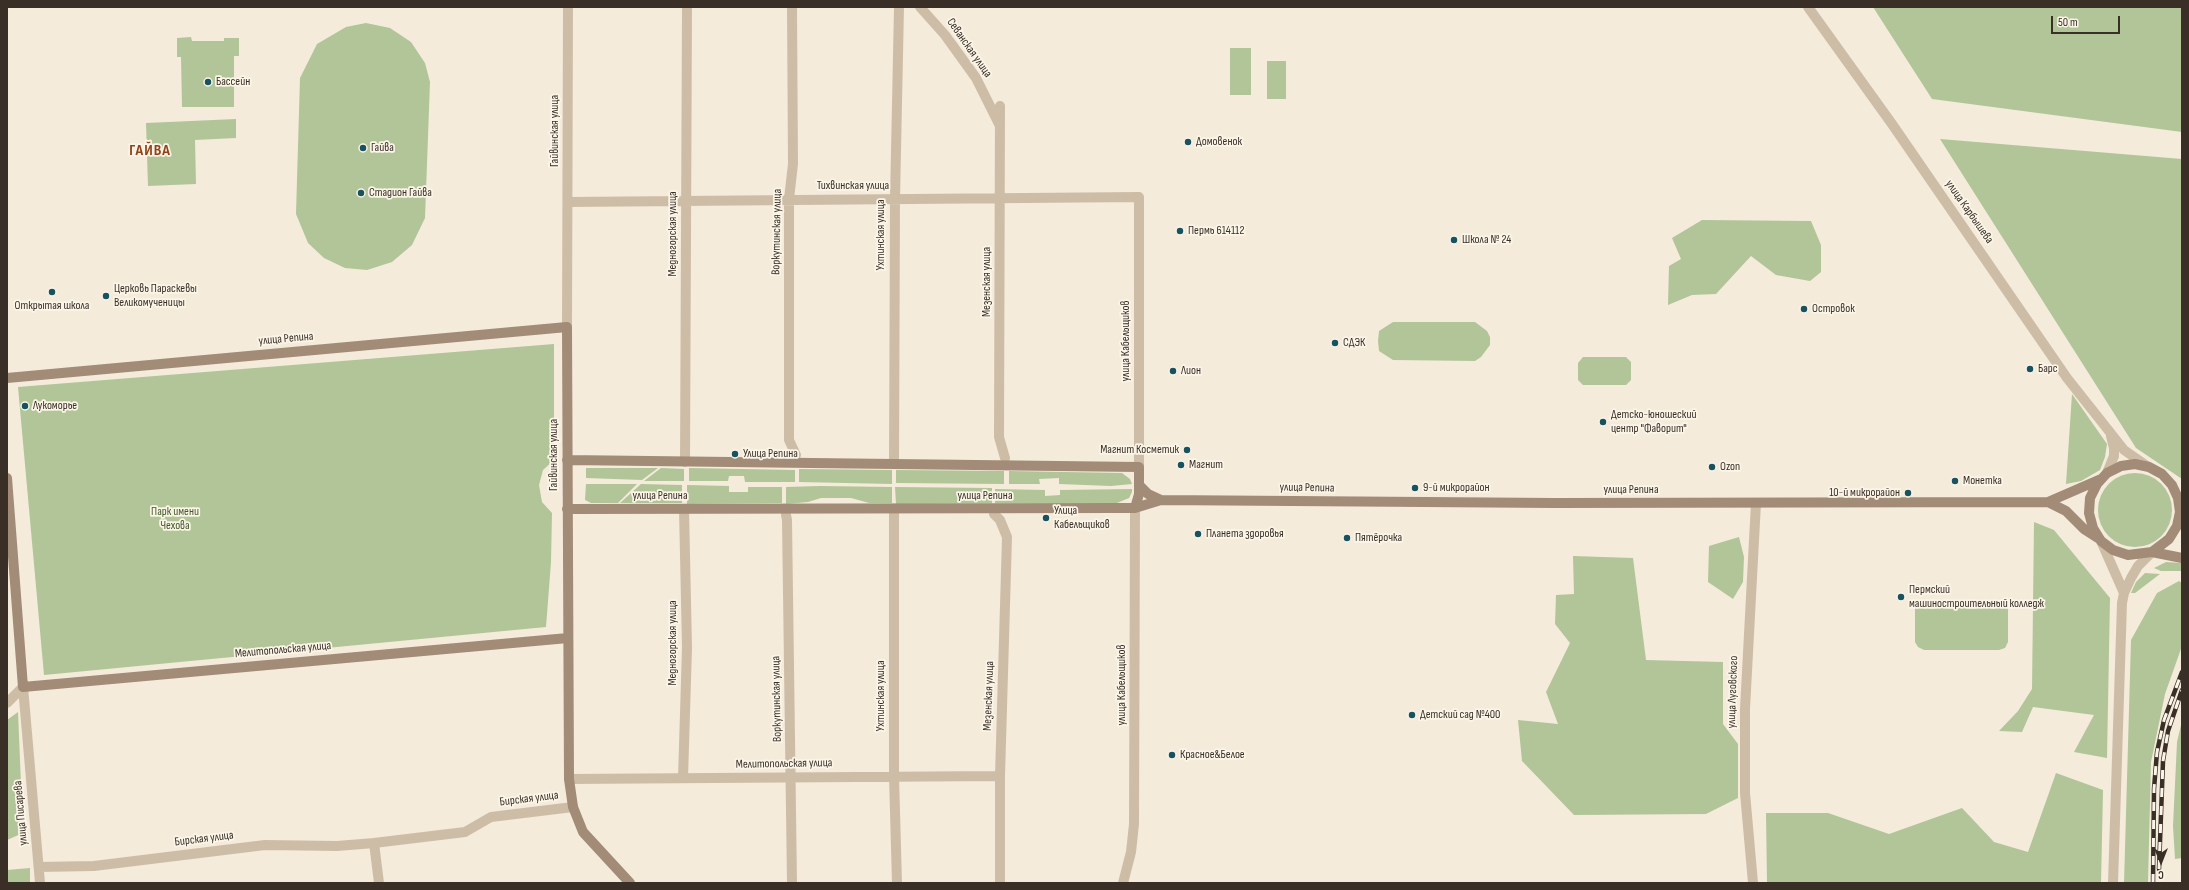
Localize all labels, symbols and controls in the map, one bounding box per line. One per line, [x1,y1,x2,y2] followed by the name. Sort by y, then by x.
[2053,8,2122,34] scale bar
[2058,15,2078,30] text: 50 m
[943,16,995,80] street label: Севанская улица
[216,75,250,89] place label: Бассейн
[203,77,213,87] marker: Бассейн
[548,95,562,167] street label: Гайвинская улица
[1196,135,1242,149] place label: Домовенок
[1183,137,1193,147] marker: Домовенок
[129,141,171,161] district label: ГАЙВА
[371,141,394,155] place label: Гайва
[358,143,368,153] marker: Гайва
[1942,178,1996,246] street label: улица Карбышева
[817,179,889,193] street label: Тихвинская улица
[369,186,432,200] place label: Стадион Гайва
[356,188,366,198] marker: Стадион Гайва
[769,189,785,275] street label: Воркутинская улица
[666,191,680,277] street label: Медногорская улица
[874,199,888,271] street label: Ухтинская улица
[1188,224,1244,238] place label: Пермь 614112
[1175,226,1185,236] marker: Пермь 614112
[1462,233,1511,247] place label: Школа № 24
[1449,235,1459,245] marker: Школа № 24
[980,247,994,317] street label: Мезенская улица
[114,282,197,310] place label: Церковь Параскевы Великомученицы
[47,287,57,297] marker: Открытая школа
[101,291,111,301] marker: Церковь Параскевы Великомученицы
[15,299,89,313] place label: Открытая школа
[1119,301,1133,381] street label: улица Кабельщиков
[1812,302,1855,316] place label: Островок
[1799,304,1809,314] marker: Островок
[258,329,314,349] street label: улица Репина
[1343,336,1365,350] place label: СДЭК
[1330,338,1340,348] marker: СДЭК
[2038,362,2058,376] place label: Барс
[1181,364,1201,378] place label: Лион
[2025,364,2035,374] marker: Барс
[1168,366,1178,376] marker: Лион
[33,399,77,413] place label: Лукоморье
[20,401,30,411] marker: Лукоморье
[1611,408,1696,436] place label: Детско-юношеский центр "Фаворит"
[1598,417,1608,427] marker: Детско-юношеский центр "Фаворит"
[547,419,561,491] street label: Гайвинская улица
[1100,443,1179,457] place label: Магнит Косметик
[1182,445,1192,455] marker: Магнит Косметик
[743,447,798,461] place label: Улица Репина
[730,449,740,459] marker: Улица Репина
[1189,458,1223,472] place label: Магнит
[1176,460,1186,470] marker: Магнит
[1720,460,1740,474] place label: Ozon
[1707,462,1717,472] marker: Ozon
[1963,474,2002,488] place label: Монетка
[1950,476,1960,486] marker: Монетка
[1279,480,1335,496] street label: улица Репина
[1423,481,1490,495] place label: 9-й микрорайон
[1410,483,1420,493] marker: 9-й микрорайон
[1604,483,1658,497] street label: улица Репина
[1829,486,1900,500] place label: 10-й микрорайон
[1903,488,1913,498] marker: 10-й микрорайон
[633,489,687,503] street label: улица Репина
[958,489,1012,503] street label: улица Репина
[1054,504,1110,532] place label: Улица Кабельщиков
[151,505,199,533] park label: Парк имени Чехова
[1041,513,1051,523] marker: Улица Кабельщиков
[1206,527,1284,541] place label: Планета здоровья
[1193,529,1203,539] marker: Планета здоровья
[1355,531,1402,545] place label: Пятёрочка
[1342,533,1352,543] marker: Пятёрочка
[1909,583,2044,611] place label: Пермский машиностроительный колледж
[1896,592,1906,602] marker: Пермский машиностроительный колледж
[666,600,680,686] street label: Медногорская улица
[234,639,332,661] street label: Мелитопольская улица
[1115,645,1129,725] street label: улица Кабельщиков
[1725,655,1741,729] street label: улица Луговского
[769,656,785,742] street label: Воркутинская улица
[874,660,888,732] street label: Ухтинская улица
[981,661,997,731] street label: Мезенская улица
[1420,708,1500,722] place label: Детский сад №400
[1407,710,1417,720] marker: Детский сад №400
[1180,748,1245,762] place label: Красное&Белое
[1167,750,1177,760] marker: Красное&Белое
[736,756,832,772] street label: Мелитопольская улица
[11,780,31,846] street label: улица Писарева
[499,788,559,810] street label: Бирская улица
[174,828,234,850] street label: Бирская улица
[2141,842,2181,882] north arrow
[2158,868,2164,881] text: С

